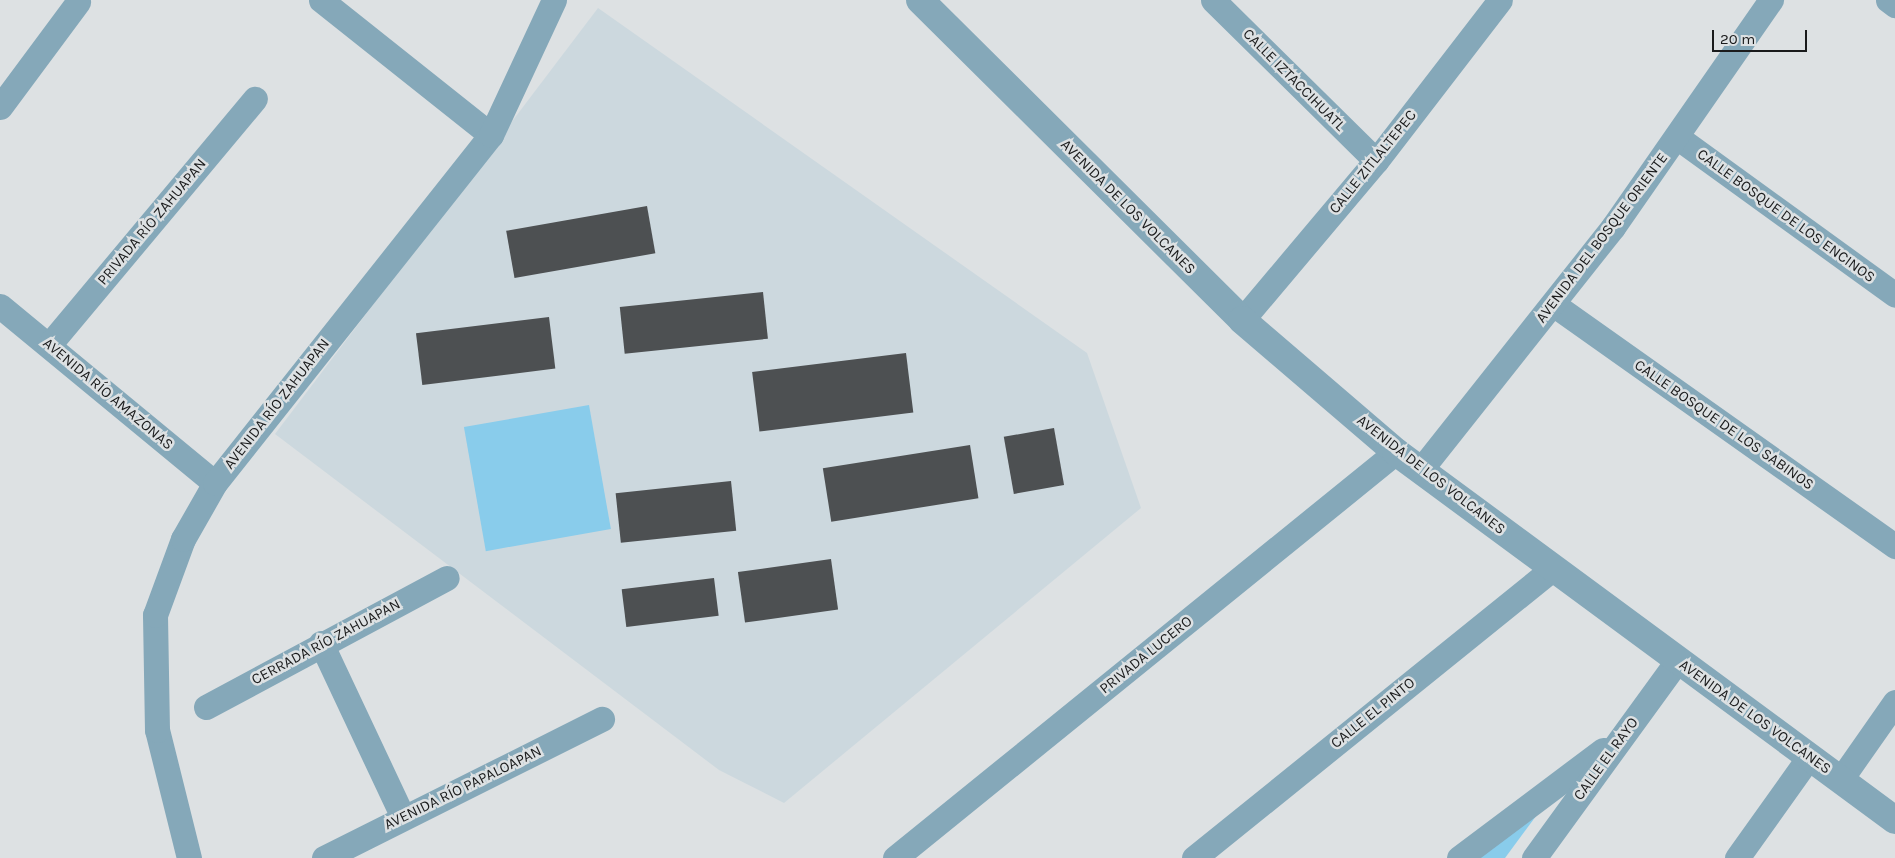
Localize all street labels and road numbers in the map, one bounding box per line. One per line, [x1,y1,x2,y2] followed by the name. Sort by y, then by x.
[1239,25,1349,135] street label: CALLE IZTACCIHUATL
[1326,107,1420,217] street label: CALLE ZITLALTEPEC
[1057,136,1199,278] street label: AVENIDA DE LOS VOLCANES
[1693,145,1879,287] street label: CALLE BOSQUE DE LOS ENCINOS
[1532,150,1672,326] street label: AVENIDA DEL BOSQUE ORIENTE
[94,155,210,289] street label: PRIVADA RÍO ZAHUAPAN
[39,334,177,454] street label: AVENIDA RÍO AMAZONAS
[220,335,334,473] street label: AVENIDA RÍO ZAHUAPAN
[1631,356,1817,494] street label: CALLE BOSQUE DE LOS SABINOS
[1353,411,1509,539] street label: AVENIDA DE LOS VOLCANES
[249,595,403,689] street label: CERRADA RÍO ZAHUAPAN
[1096,612,1196,698] street label: PRIVADA LUCERO
[1676,656,1834,778] street label: AVENIDA DE LOS VOLCANES
[1327,674,1419,752] street label: CALLE EL PINTO
[1570,714,1642,804] street label: CALLE EL RAYO
[381,742,545,834] street label: AVENIDA RÍO PAPALOAPAN

